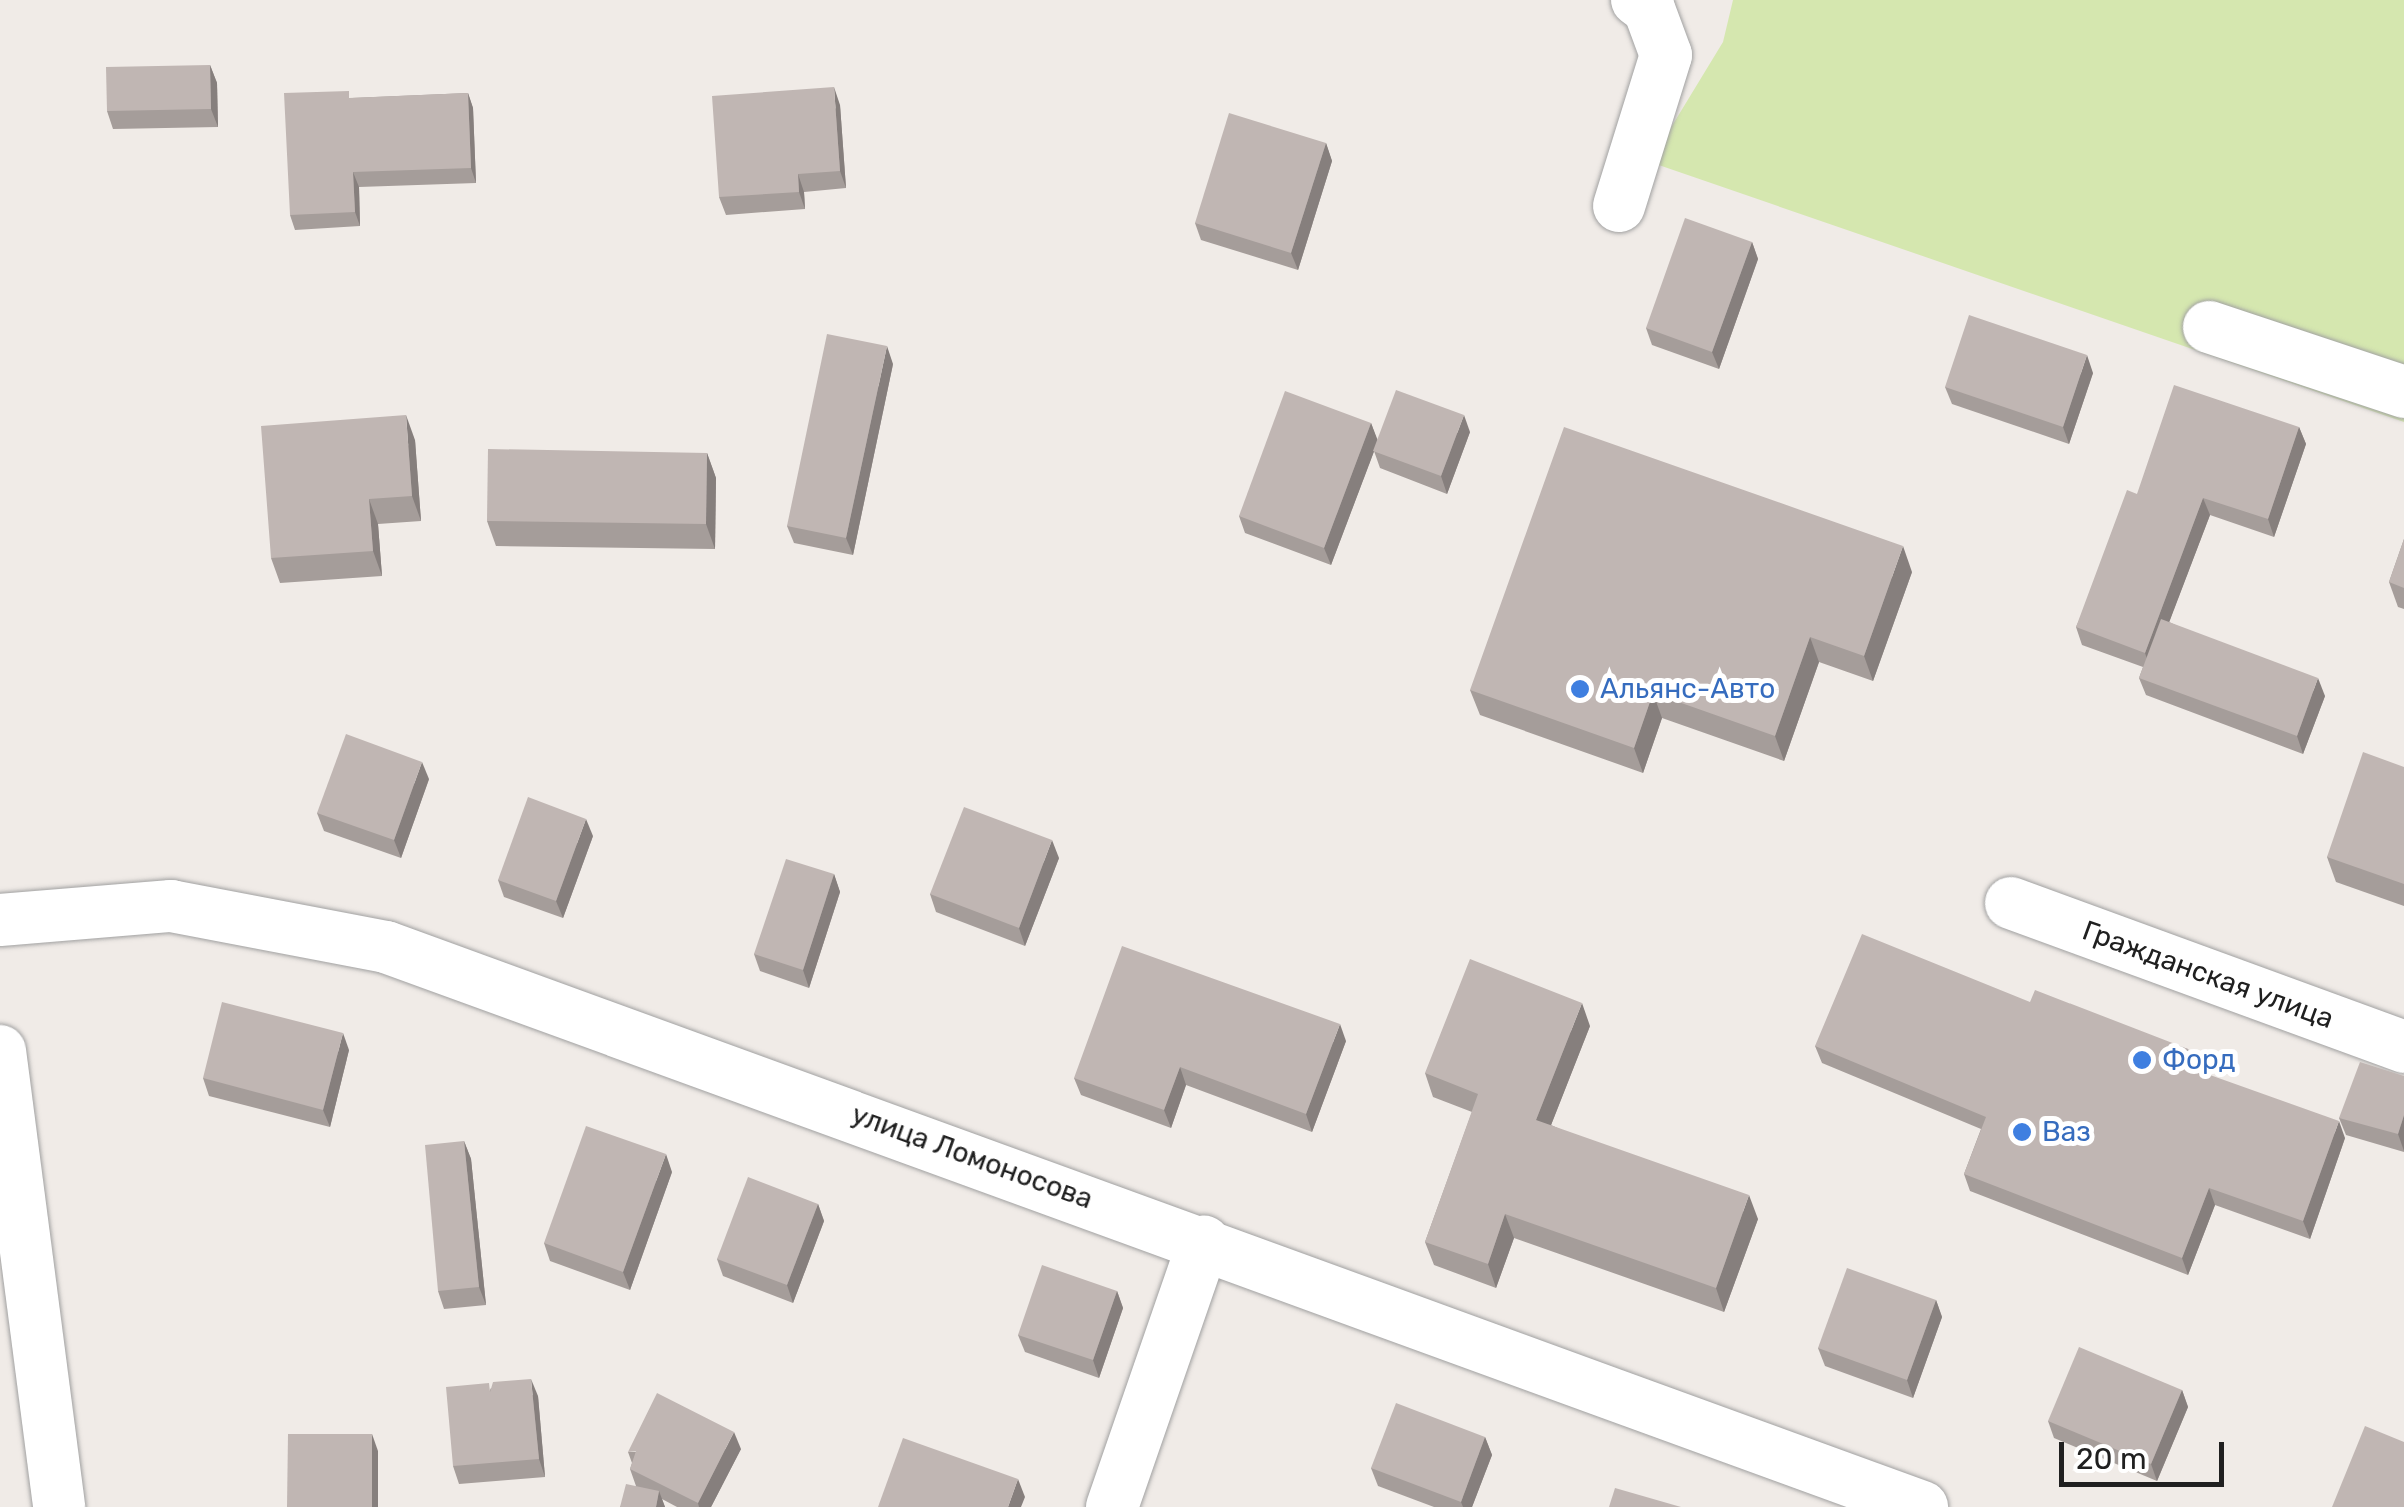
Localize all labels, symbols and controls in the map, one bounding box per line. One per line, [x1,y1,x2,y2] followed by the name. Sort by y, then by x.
[1600,672,1775,706] place label: Альянс-Авто
[1569,678,1591,700] marker: Альянс-Авто
[2078,914,2338,1036] street label: Гражданская улица
[2162,1043,2236,1077] place label: Форд
[2131,1049,2153,1071] marker: Форд
[847,1098,1097,1216] street label: улица Ломоносова
[2042,1115,2090,1149] place label: Ваз
[2011,1121,2033,1143] marker: Ваз
[2064,1422,2229,1484] scale bar
[2076,1441,2147,1477] text: 20 m

